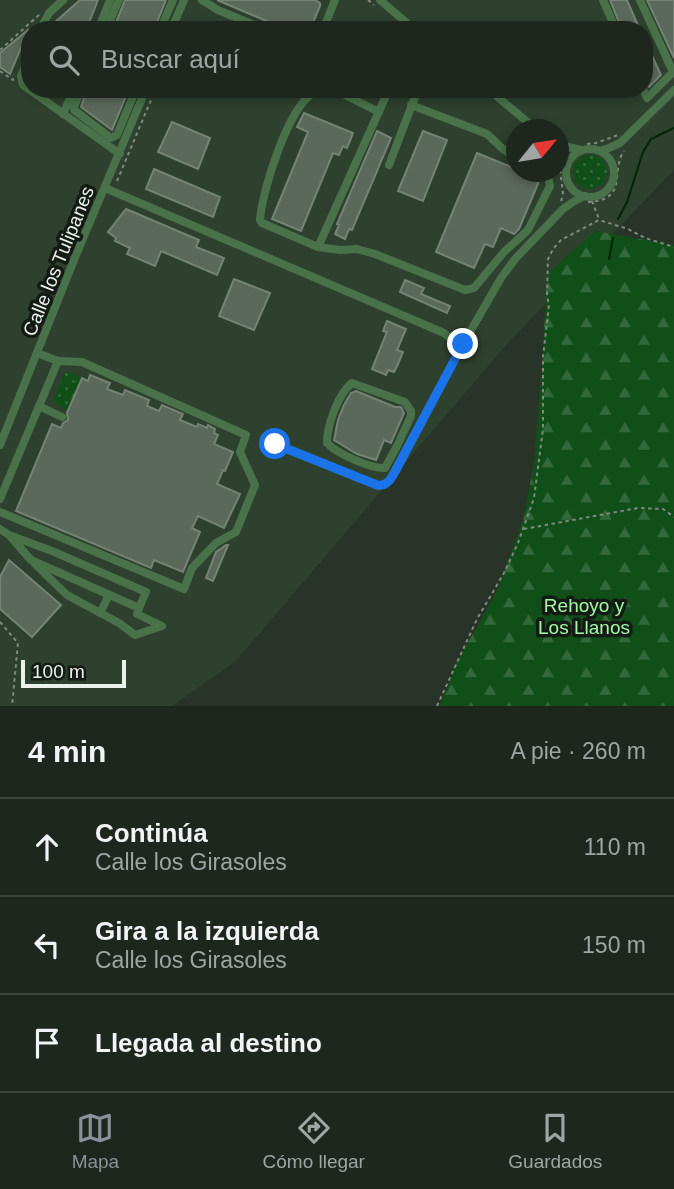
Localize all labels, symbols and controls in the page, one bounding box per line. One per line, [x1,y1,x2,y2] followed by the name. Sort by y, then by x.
[21,21,653,98] search box
[45,41,83,79] icon: search
[101,44,240,74] text: Buscar aquí
[506,119,569,182] north arrow
[19,183,98,339] street label: Calle los Tulipanes
[447,328,478,359] route end
[259,428,290,459] route start
[538,595,630,638] park label: Rehoyo y Los Llanos
[21,657,126,689] scale bar
[32,661,85,682] text: 100 m
[28,735,106,768] text: 4 min
[510,738,646,764] text: A pie · 260 m
[95,818,208,848] text: Continúa
[28,828,66,866] icon: ahead
[584,834,646,860] text: 110 m
[95,849,287,875] text: Calle los Girasoles
[95,916,319,946] text: Gira a la izquierda
[28,926,66,964] icon: left
[582,932,646,958] text: 150 m
[95,947,287,973] text: Calle los Girasoles
[28,1024,66,1062] icon: arrive
[95,1028,322,1058] text: Llegada al destino
[72,1109,119,1173] tab: Mapa
[263,1109,365,1173] tab: Cómo llegar
[508,1109,602,1173] tab: Guardados

